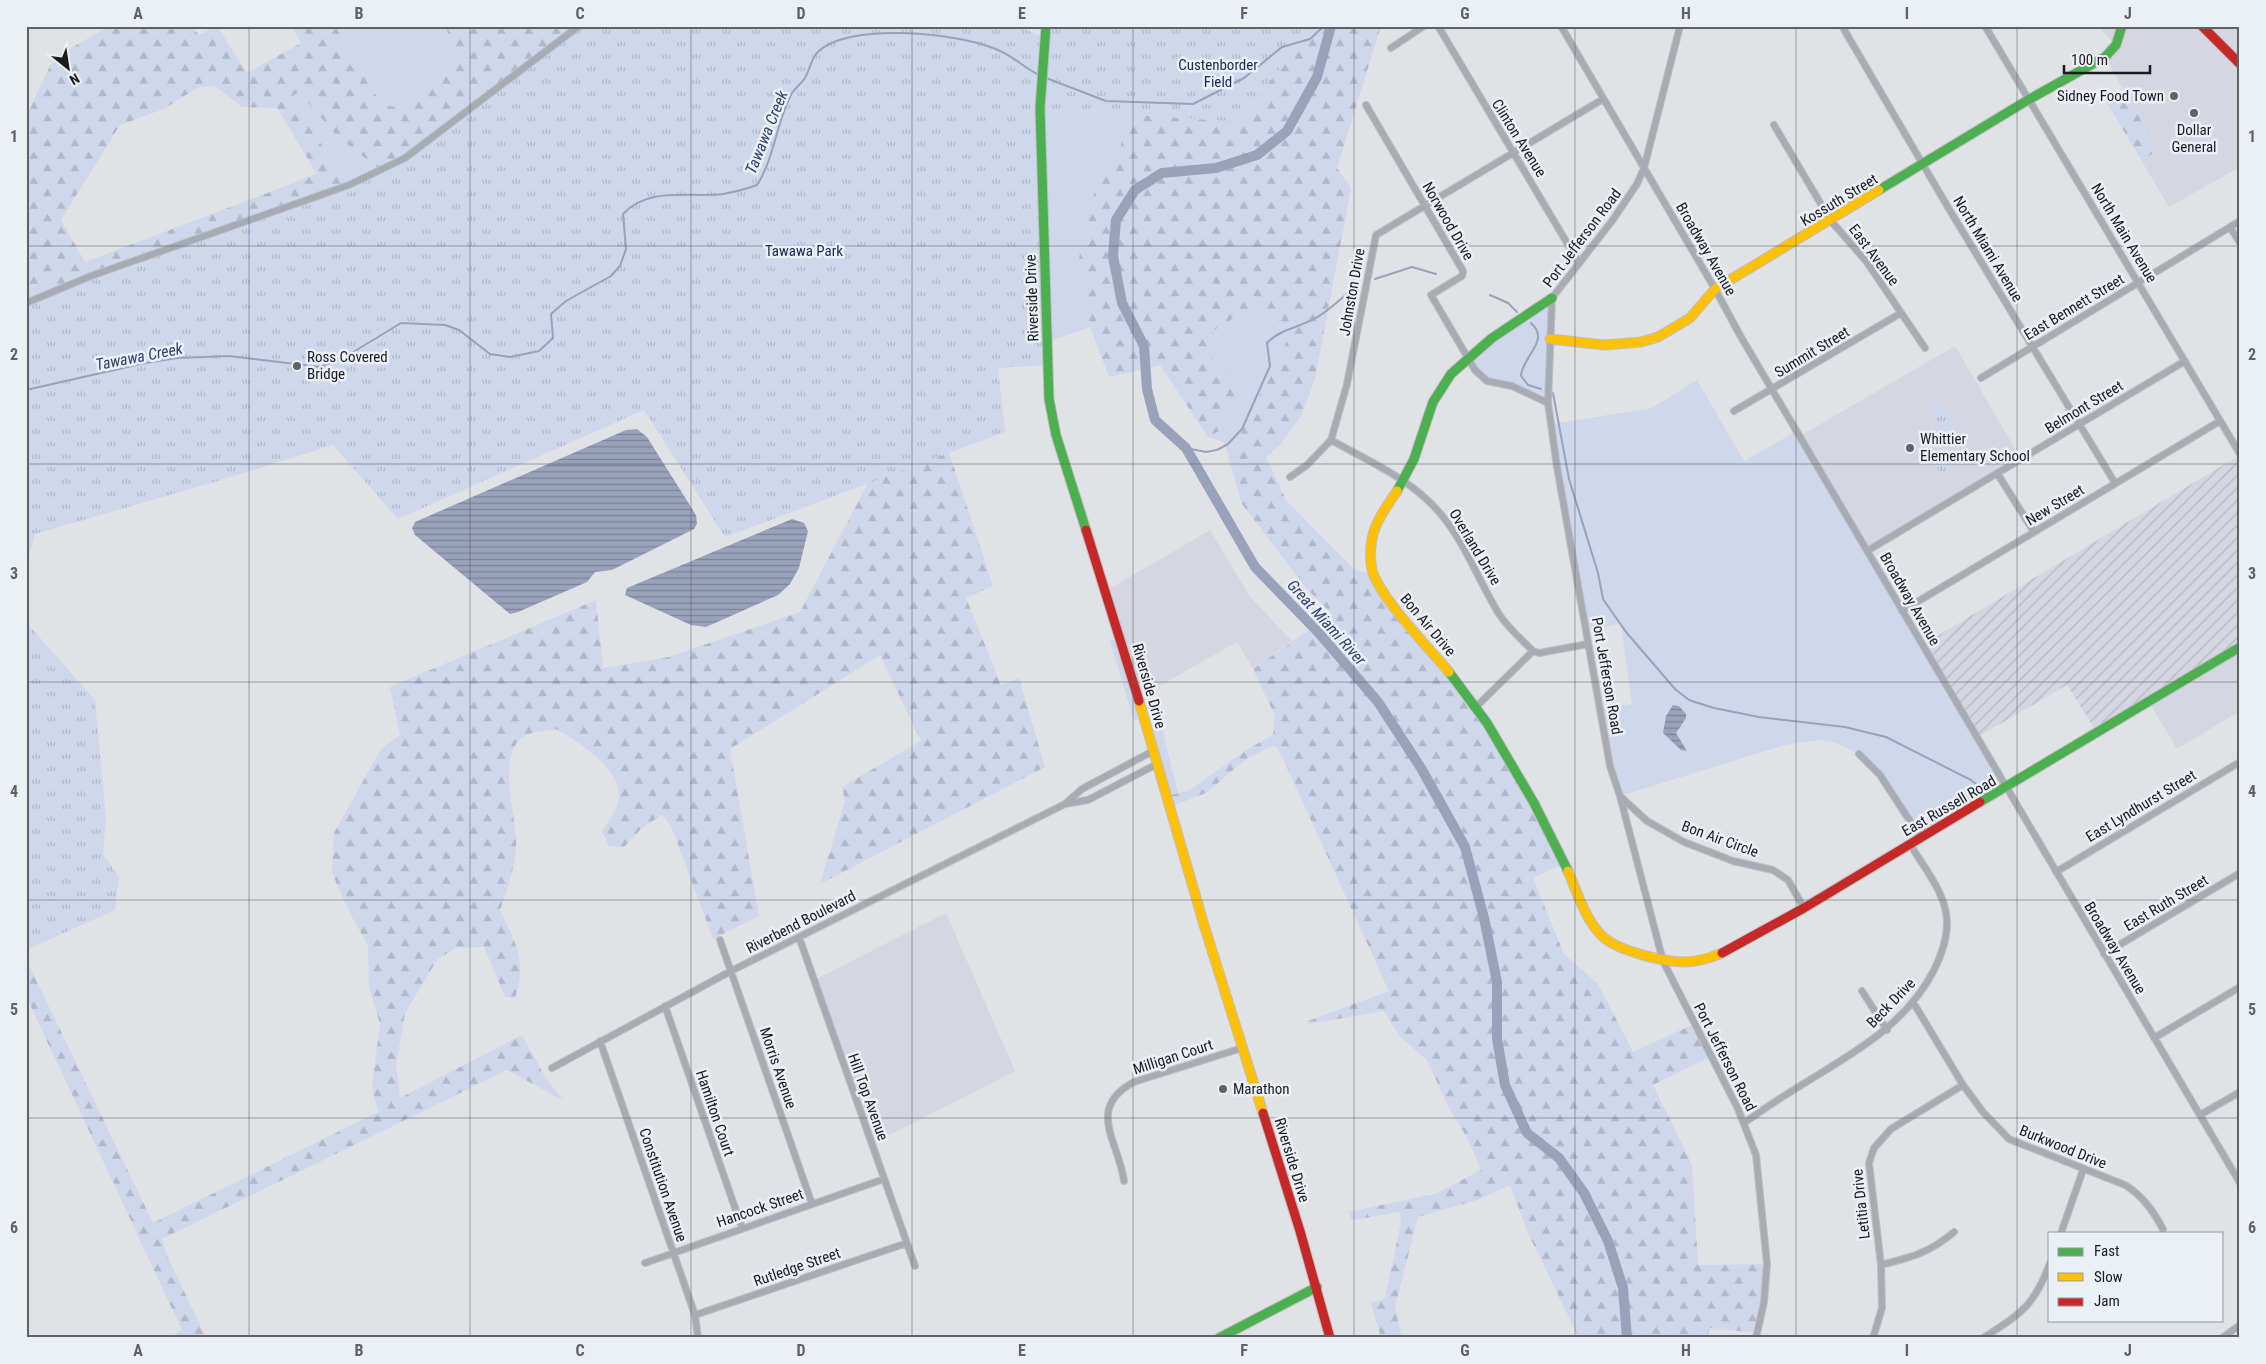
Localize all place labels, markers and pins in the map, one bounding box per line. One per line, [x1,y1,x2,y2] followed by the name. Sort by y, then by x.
[2057,87,2164,105] place label: Sidney Food Town
[2168,90,2180,102] marker: Sidney Food Town
[2188,107,2200,119] marker: Dollar General
[2171,121,2217,156] place label: Dollar General
[307,348,388,383] place label: Ross Covered Bridge
[291,360,303,372] marker: Ross Covered Bridge
[1920,430,2030,465] place label: Whittier Elementary School
[1904,442,1916,454] marker: Whittier Elementary School
[1233,1080,1289,1098] place label: Marathon
[1217,1083,1229,1095] marker: Marathon

